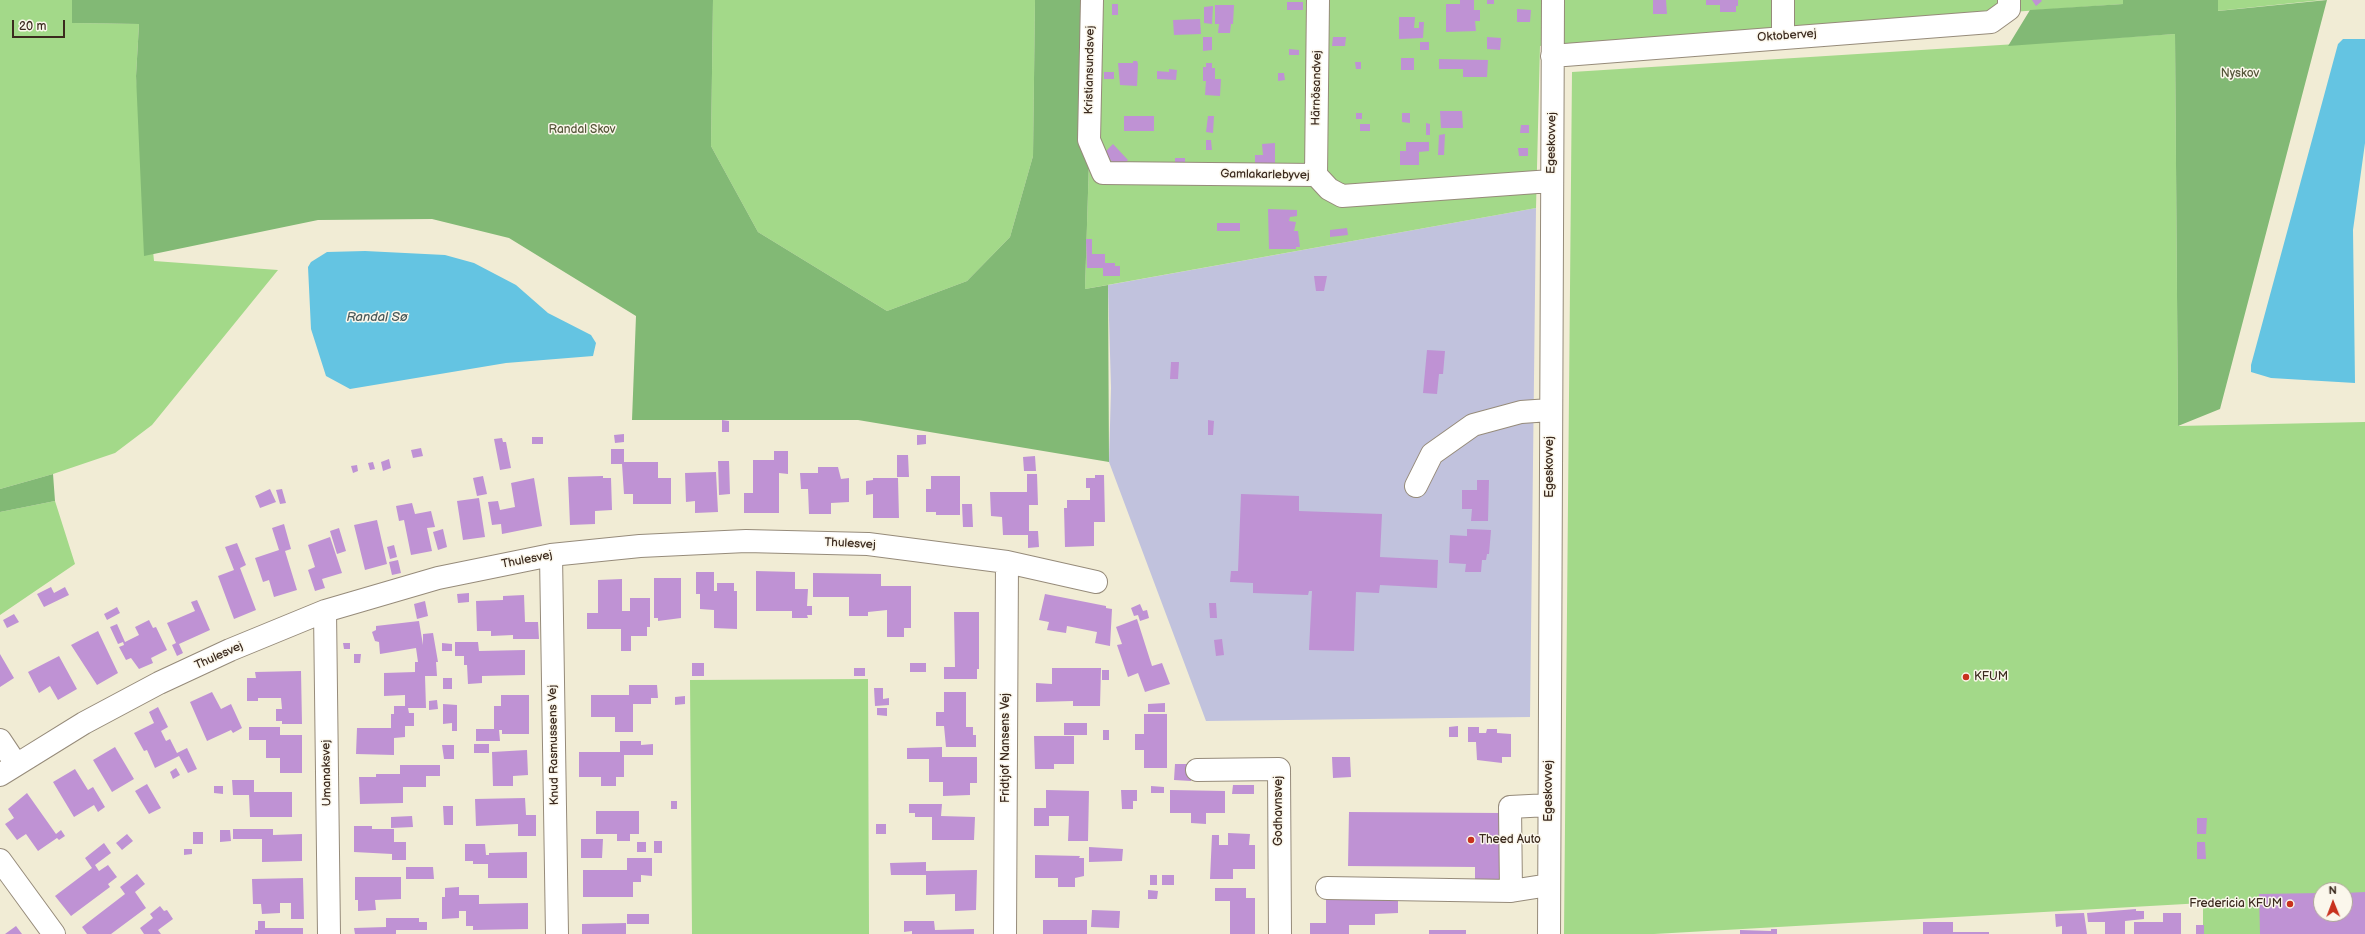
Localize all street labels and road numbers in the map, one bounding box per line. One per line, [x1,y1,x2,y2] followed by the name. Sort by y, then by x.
[1082,26,1098,114] street label: Kristiansundsvej
[1757,27,1817,45] street label: Oktobervej
[1309,50,1325,126] street label: Härnösandvej
[1544,112,1560,174] street label: Egeskovvej
[1220,167,1310,183] street label: Gamlakarlebyvej
[1543,436,1557,498] street label: Egeskovvej
[824,535,876,553] street label: Thulesvej
[500,548,554,572] street label: Thulesvej
[193,639,245,673] street label: Thulesvej
[546,685,562,805] street label: Knud Rasmussens Vej
[999,693,1013,803] street label: Fridtjof Nansens Vej
[319,740,335,806] street label: Umanaksvej
[1542,760,1556,822] street label: Egeskovvej
[1272,776,1286,846] street label: Godhavnsvej

